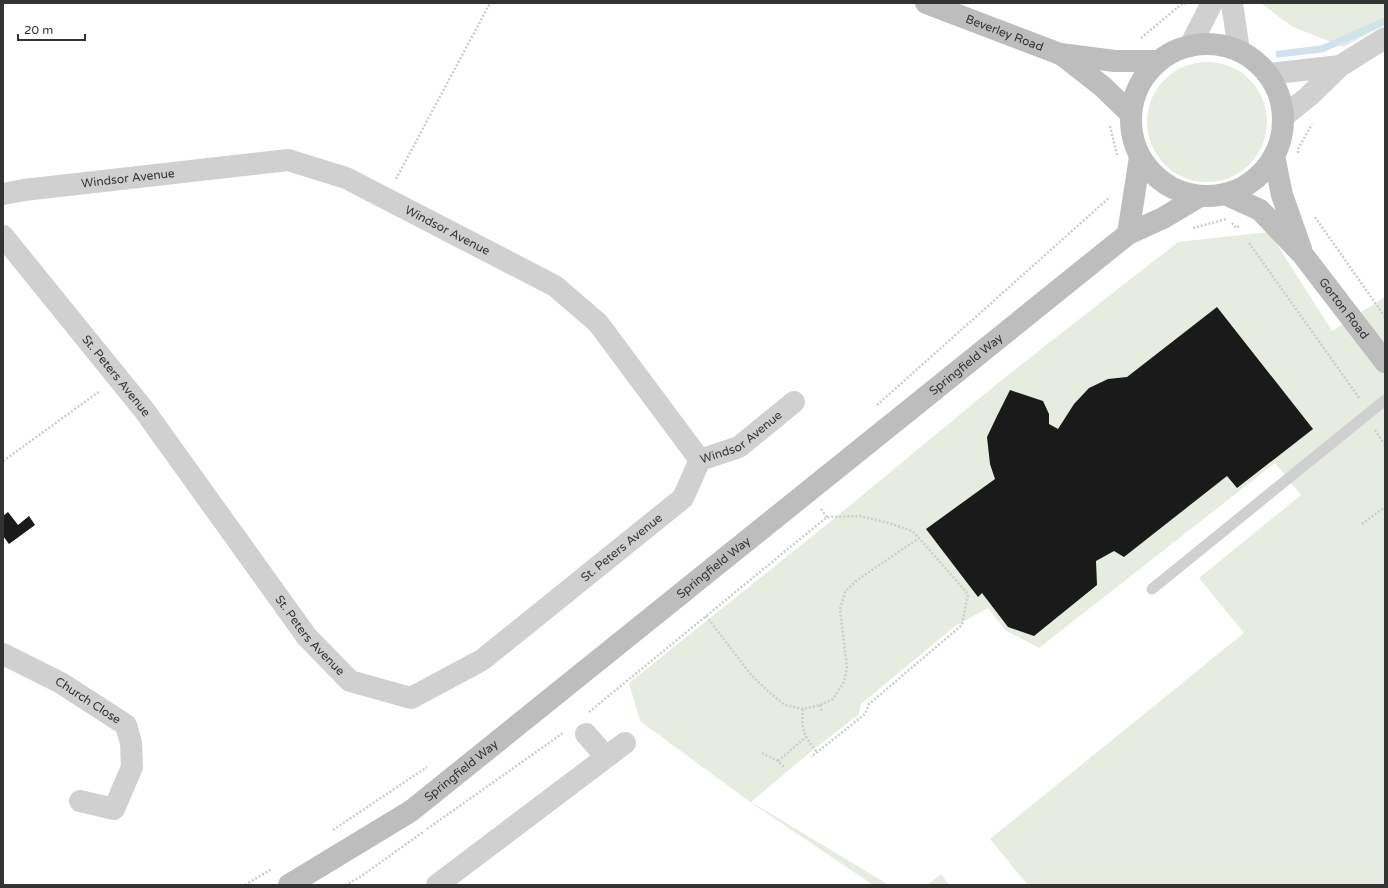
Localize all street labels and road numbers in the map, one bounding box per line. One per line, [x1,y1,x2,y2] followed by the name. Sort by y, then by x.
[964,12,1045,54] street label: Beverley Road
[81,166,175,190] street label: Windsor Avenue
[403,203,492,258] street label: Windsor Avenue
[1316,275,1372,342] street label: Gorton Road
[926,330,1006,398] street label: Springfield Way
[79,332,153,419] street label: St. Peters Avenue
[698,408,785,466] street label: Windsor Avenue
[578,510,665,585] street label: St. Peters Avenue
[674,533,754,601] street label: Springfield Way
[272,593,348,678] street label: St. Peters Avenue
[53,674,124,727] street label: Church Close
[422,737,501,804] street label: Springfield Way

